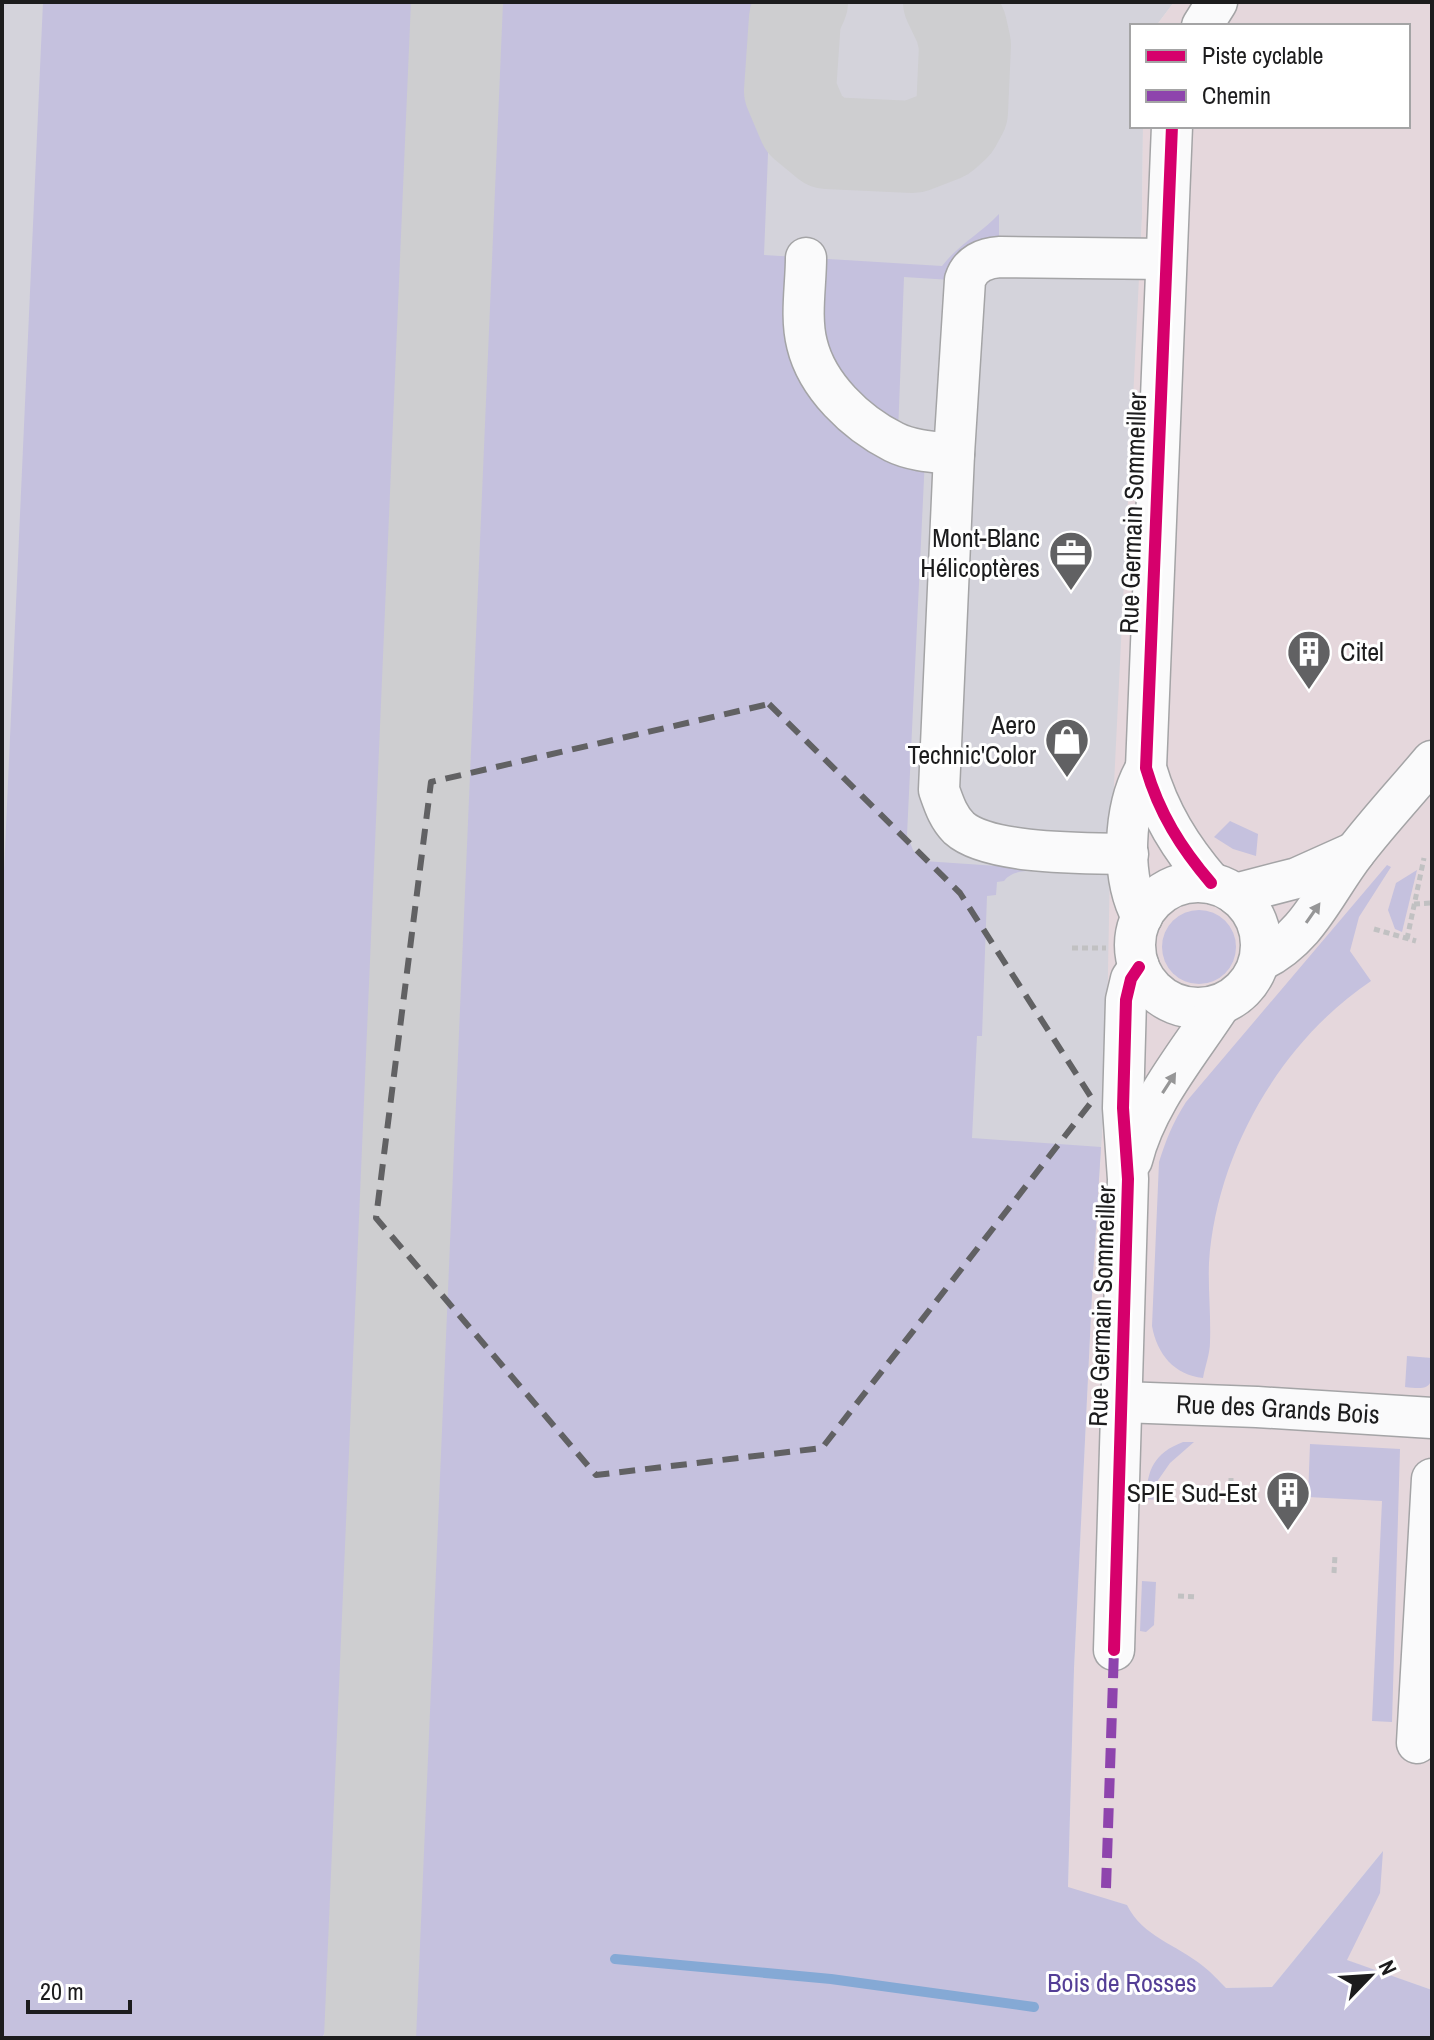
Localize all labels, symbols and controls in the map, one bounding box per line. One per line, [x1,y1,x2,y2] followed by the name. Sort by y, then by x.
[1130,24,1410,128] legend
[1202,39,1323,71] text: Piste cyclable
[1202,79,1271,111] text: Chemin
[1111,392,1154,634] street label: Rue Germain Sommeiller
[920,520,1040,585] place label: Mont-Blanc Hélicoptères
[1047,529,1095,592] office icon: Mont-Blanc Hélicoptères
[1285,628,1333,691] building icon: Citel
[1340,634,1384,669] place label: Citel
[908,707,1036,772] place label: Aero Technic'Color
[1043,716,1091,779] shop icon: Aero Technic'Color
[1305,902,1320,923] one-way arrow
[1161,1072,1176,1093] one-way arrow
[1080,1185,1123,1427] street label: Rue Germain Sommeiller
[1175,1386,1381,1432] street label: Rue des Grands Bois
[1264,1469,1312,1532] building icon: SPIE Sud-Est
[1127,1475,1257,1510] place label: SPIE Sud-Est
[1330,1936,1410,2016] north arrow
[1372,1955,1404,1980] text: N
[28,1964,130,2014] scale bar
[1047,1965,1197,2000] park label: Bois de Rosses
[40,1975,84,2007] text: 20 m

